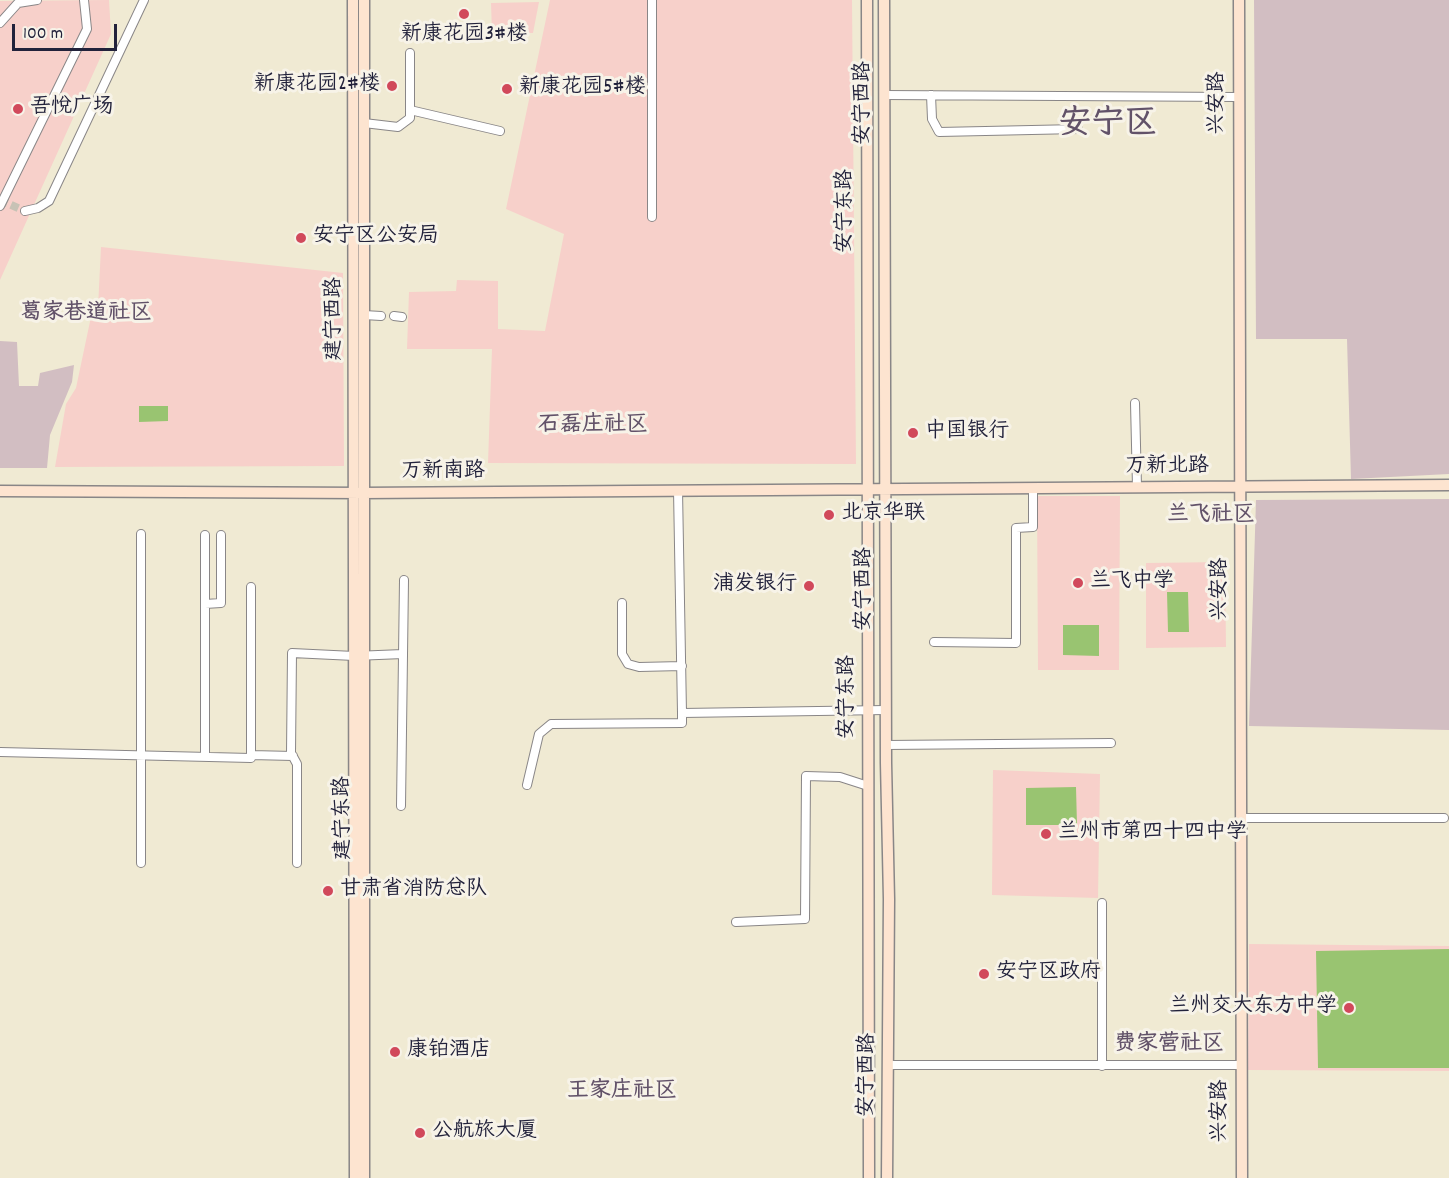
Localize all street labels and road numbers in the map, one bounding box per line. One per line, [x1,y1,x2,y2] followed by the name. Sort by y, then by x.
[852,61,878,145] street label: 安宁西路
[1206,72,1232,134] street label: 兴安路
[834,169,860,253] street label: 安宁东路
[323,277,349,361] street label: 建宁西路
[1125,455,1209,481] street label: 万新北路
[401,460,485,486] street label: 万新南路
[853,547,879,631] street label: 安宁西路
[1209,558,1235,620] street label: 兴安路
[836,655,862,739] street label: 安宁东路
[332,776,358,860] street label: 建宁东路
[856,1033,882,1117] street label: 安宁西路
[1209,1080,1235,1142] street label: 兴安路

